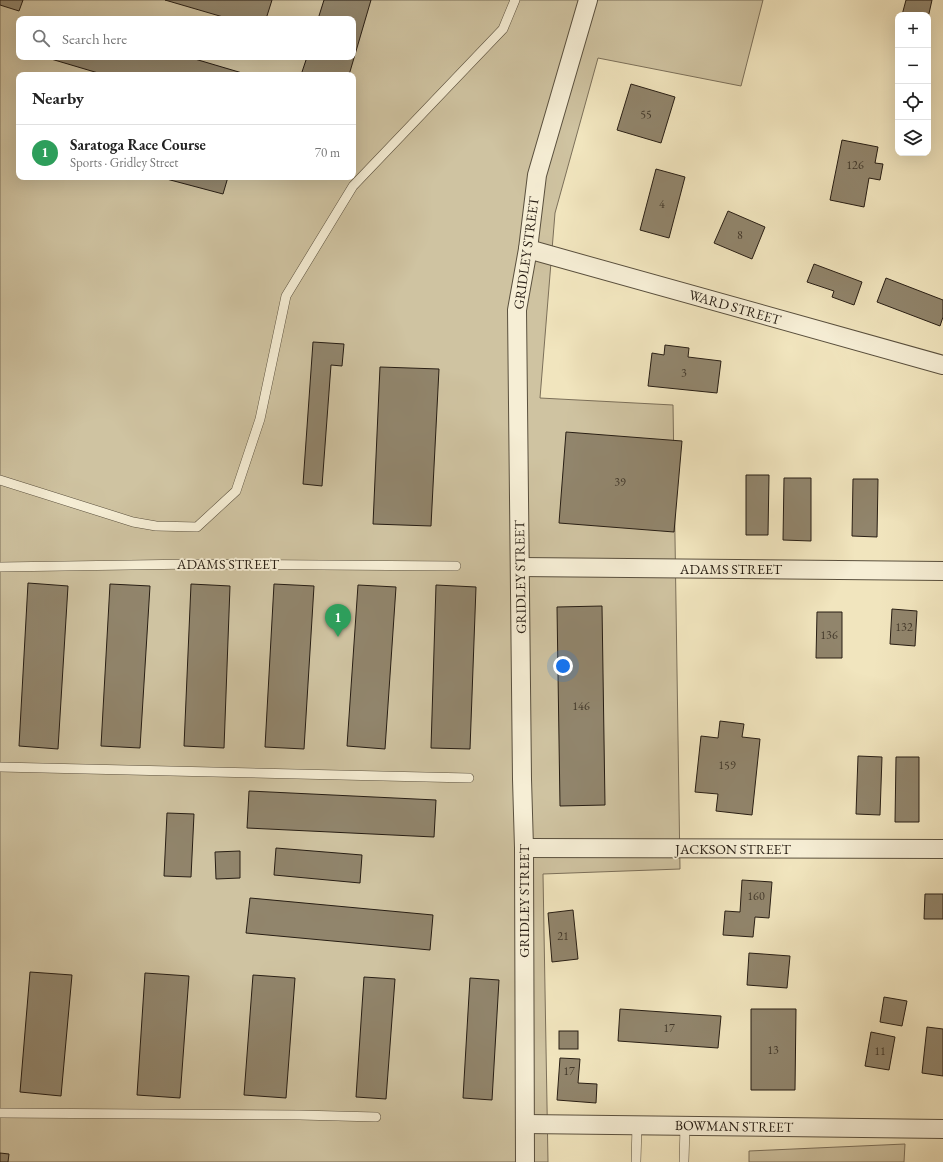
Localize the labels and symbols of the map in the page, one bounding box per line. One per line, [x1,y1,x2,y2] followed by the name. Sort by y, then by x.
[640,106,652,122] house number: 55
[846,157,864,173] house number: 126
[509,195,543,310] street label: GRIDLEY STREET
[659,196,665,212] house number: 4
[737,227,743,243] house number: 8
[687,285,784,329] street label: WARD STREET
[681,365,687,381] house number: 3
[614,474,626,490] house number: 39
[510,519,530,634] street label: GRIDLEY STREET
[176,555,280,573] street label: ADAMS STREET
[679,560,783,578] street label: ADAMS STREET
[325,604,351,637] pin: 1
[895,619,913,635] house number: 132
[820,627,838,643] house number: 136
[553,656,573,676] your location
[572,698,590,714] house number: 146
[718,757,736,773] house number: 159
[674,840,791,858] street label: JACKSON STREET
[515,844,533,958] street label: GRIDLEY STREET
[747,888,765,904] house number: 160
[557,928,569,944] house number: 21
[663,1020,675,1036] house number: 17
[767,1042,779,1058] house number: 13
[874,1043,886,1059] house number: 11
[563,1063,575,1079] house number: 17
[675,1116,794,1136] street label: BOWMAN STREET

